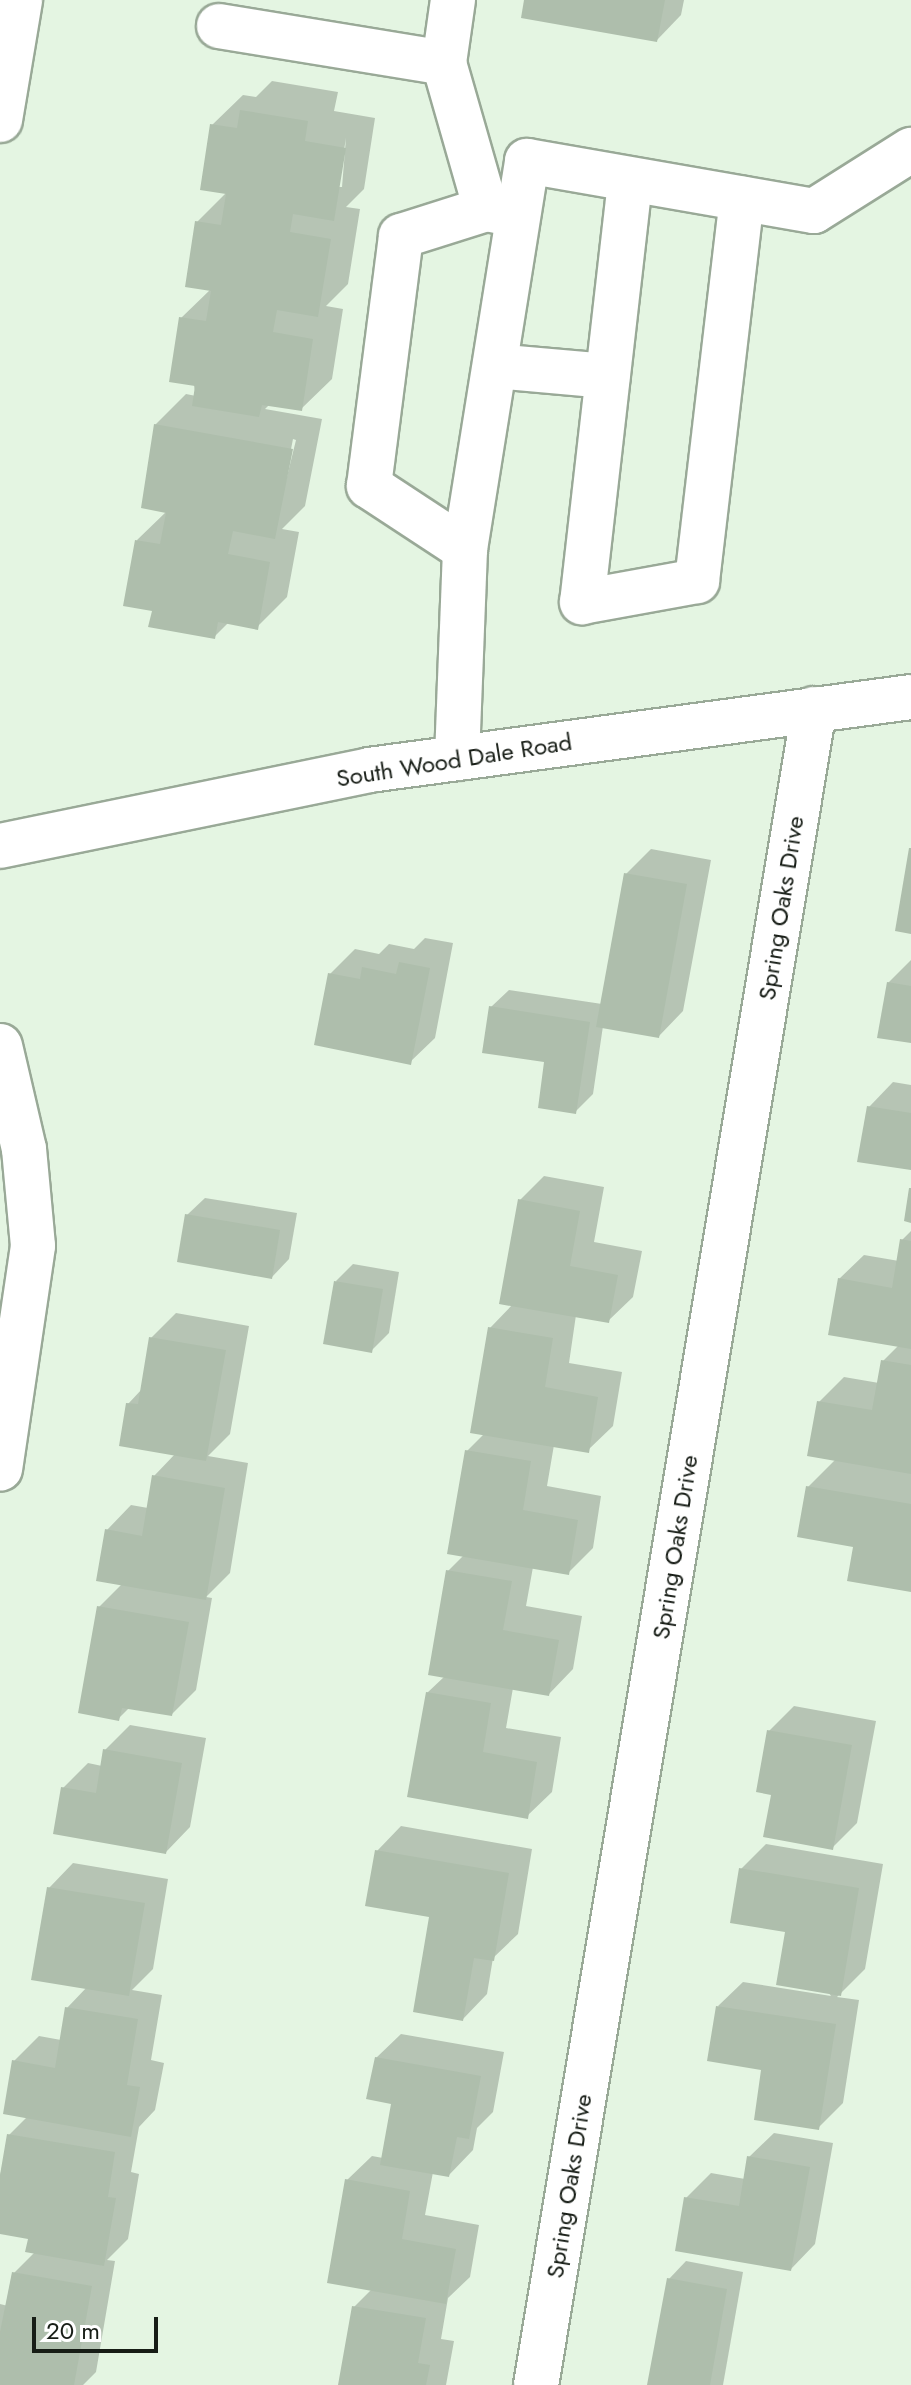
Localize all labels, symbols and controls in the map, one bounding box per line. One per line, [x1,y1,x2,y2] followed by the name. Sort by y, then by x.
[334,727,574,793] street label: South Wood Dale Road
[752,814,810,1002] street label: Spring Oaks Drive
[646,1453,704,1641] street label: Spring Oaks Drive
[540,2092,598,2280] street label: Spring Oaks Drive
[36,2301,162,2351] scale bar
[46,2313,100,2348] text: 20 m

